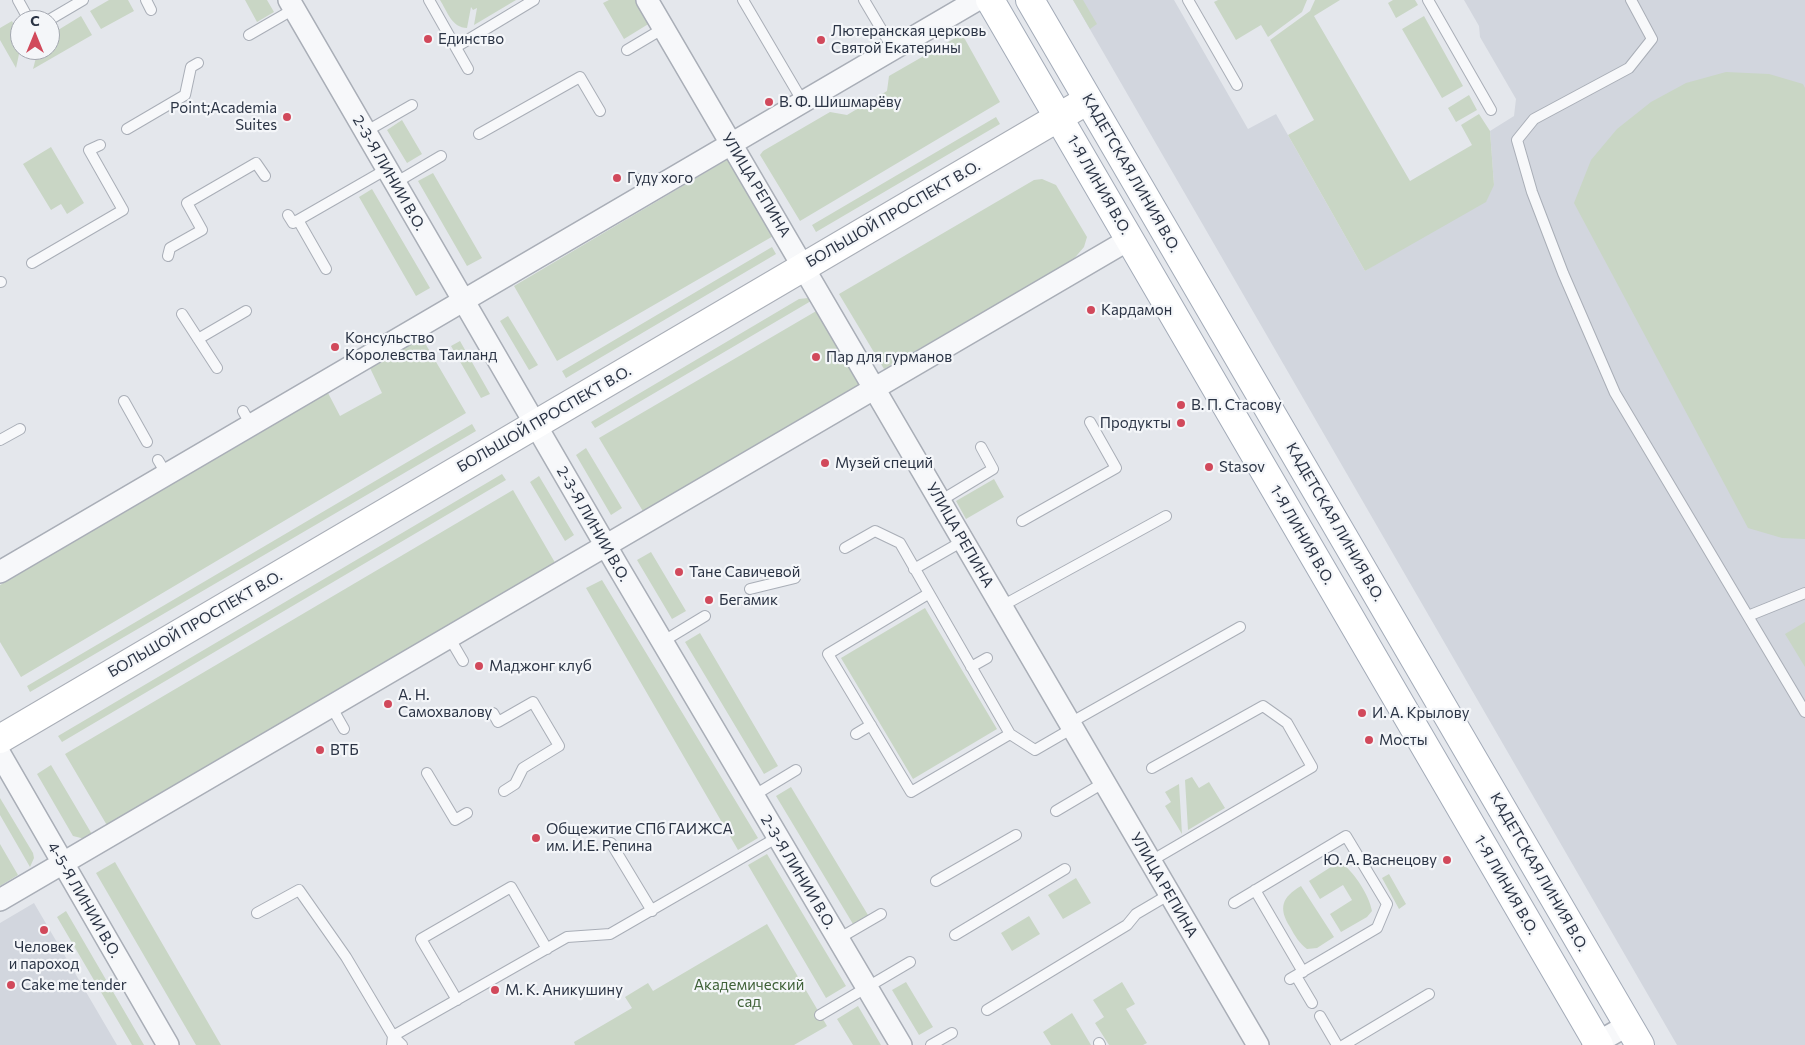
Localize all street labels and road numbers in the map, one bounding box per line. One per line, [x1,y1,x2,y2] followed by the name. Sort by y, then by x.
[1078,91,1184,255] street label: КАДЕТСКАЯ ЛИНИЯ В.О.
[349,112,429,234] street label: 2-3-Я ЛИНИИ В.О.
[718,130,794,240] street label: УЛИЦА РЕПИНА
[1063,132,1135,238] street label: 1-Я ЛИНИЯ В.О.
[803,157,983,271] street label: БОЛЬШОЙ ПРОСПЕКТ В.О.
[454,362,634,476] street label: БОЛЬШОЙ ПРОСПЕКТ В.О.
[1282,440,1388,604] street label: КАДЕТСКАЯ ЛИНИЯ В.О.
[553,463,633,585] street label: 2-3-Я ЛИНИИ В.О.
[923,479,997,591] street label: УЛИЦА РЕПИНА
[1266,482,1338,588] street label: 1-Я ЛИНИЯ В.О.
[105,567,285,681] street label: БОЛЬШОЙ ПРОСПЕКТ В.О.
[1486,790,1592,954] street label: КАДЕТСКАЯ ЛИНИЯ В.О.
[757,812,839,932] street label: 2-3-Я ЛИНИИ В.О.
[1127,829,1201,941] street label: УЛИЦА РЕПИНА
[1470,832,1542,938] street label: 1-Я ЛИНИЯ В.О.
[44,839,124,961] street label: 4-5-Я ЛИНИИ В.О.

